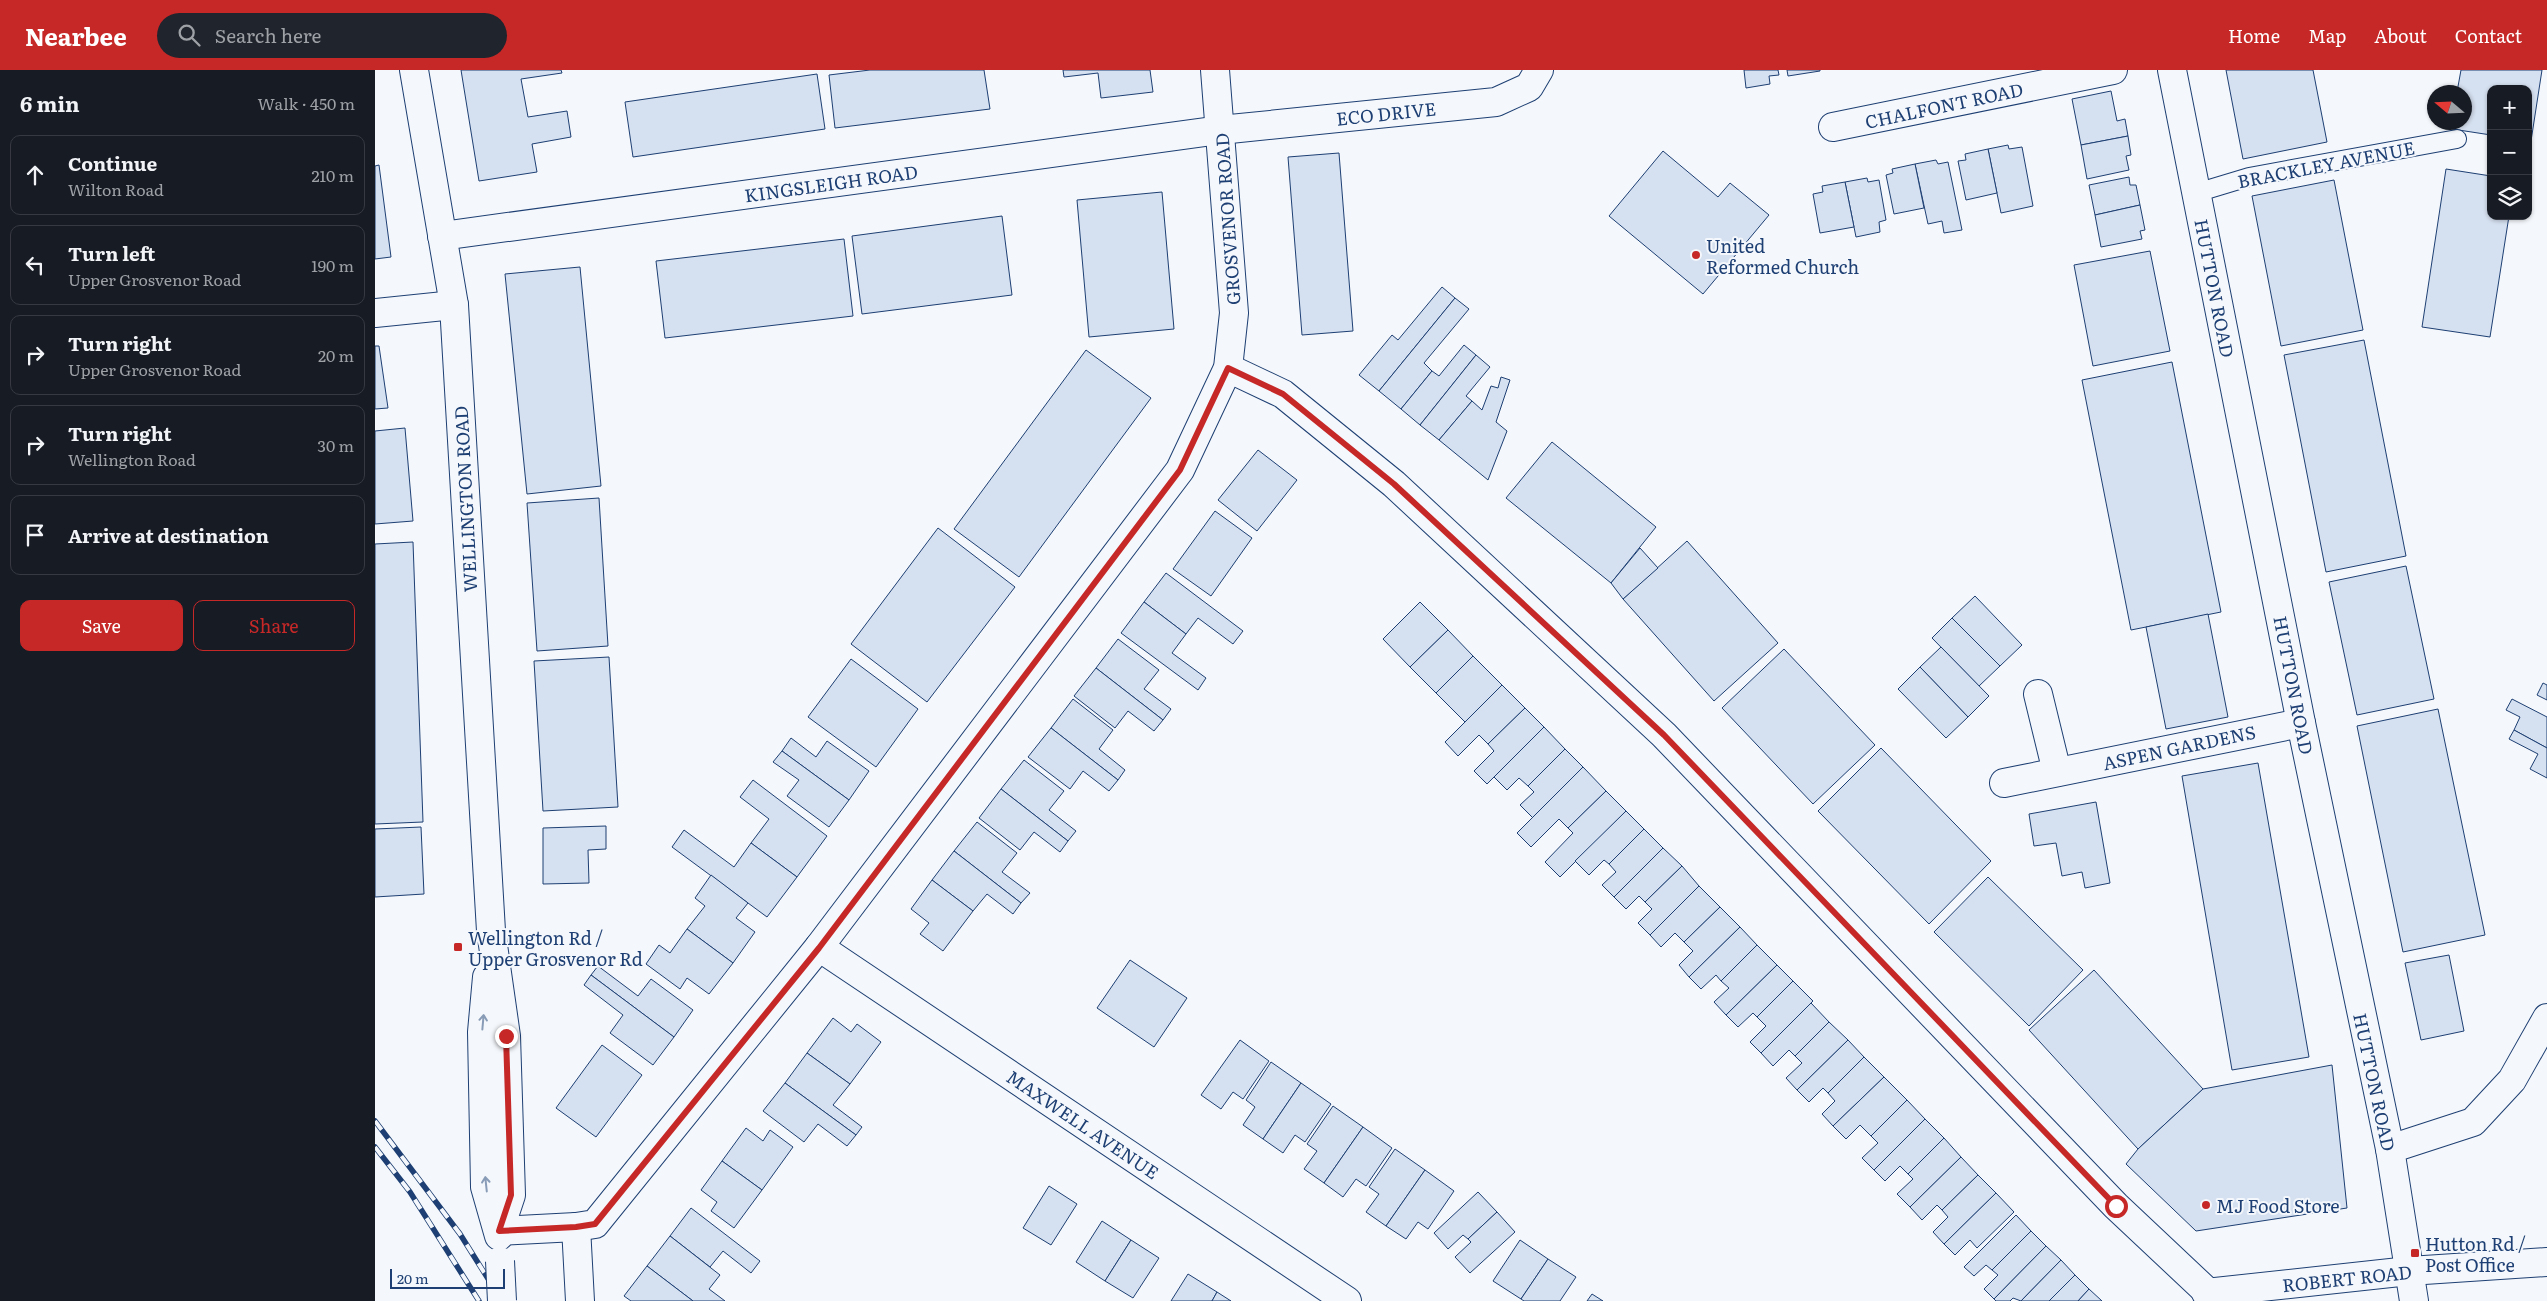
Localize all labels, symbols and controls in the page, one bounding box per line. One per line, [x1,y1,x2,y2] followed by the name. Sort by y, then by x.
[157,13,507,58] search box
[25,18,127,53] text: Nearbee
[175,21,203,49] icon: search
[215,21,321,49] text: Search here
[2228,22,2280,49] text: Home
[2308,22,2346,49] text: Map
[2374,22,2427,49] text: About
[2455,22,2522,49] text: Contact
[1862,75,2026,135] street label: CHALFONT ROAD
[2427,85,2472,130] north arrow
[2487,85,2532,220] map controls
[2487,85,2532,130] button: +
[20,87,80,118] text: 6 min
[257,91,355,115] text: Walk · 450 m
[1335,94,1437,132] street label: ECO DRIVE
[2487,130,2532,175] button: −
[1208,132,1246,306] street label: GROSVENOR ROAD
[2235,134,2417,194] street label: BRACKLEY AVENUE
[68,149,157,177] text: Continue
[743,157,919,209] street label: KINGSLEIGH ROAD
[21,161,49,189] icon: ahead
[311,163,354,187] text: 210 m
[2487,175,2532,220] button: layers
[68,177,164,201] text: Wilton Road
[2188,216,2242,360] street label: HUTTON ROAD
[1706,232,1859,280] place label: United Reformed Church
[68,239,155,267] text: Turn left
[1690,249,1702,261] marker: United Reformed Church
[21,251,49,279] icon: left
[311,253,354,277] text: 190 m
[68,267,241,291] text: Upper Grosvenor Road
[68,329,172,357] text: Turn right
[21,341,49,369] icon: right
[318,343,354,367] text: 20 m
[68,357,241,381] text: Upper Grosvenor Road
[447,405,483,593] street label: WELLINGTON ROAD
[68,419,172,447] text: Turn right
[21,431,49,459] icon: right
[317,433,354,457] text: 30 m
[68,447,196,471] text: Wellington Road
[21,521,49,549] icon: arrive
[68,521,269,549] text: Arrive at destination
[20,600,183,651] button: Save
[193,600,355,651] button: Share
[2267,613,2321,757] street label: HUTTON ROAD
[2100,718,2258,776] street label: ASPEN GARDENS
[468,924,643,972] place label: Wellington Rd / Upper Grosvenor Rd
[452,941,464,953] marker: Wellington Rd / Upper Grosvenor Rd
[2347,1010,2403,1154] street label: HUTTON ROAD
[478,1014,487,1030] one-way arrow
[495,1025,518,1048] route end
[1001,1063,1165,1185] street label: MAXWELL AVENUE
[481,1177,491,1193] one-way arrow
[2216,1192,2340,1219] place label: MJ Food Store
[2105,1195,2128,1218] route start
[2200,1199,2212,1211] marker: MJ Food Store
[2425,1230,2526,1278] place label: Hutton Rd / Post Office
[2409,1247,2421,1259] marker: Hutton Rd / Post Office
[2281,1258,2413,1298] street label: ROBERT ROAD
[390,1266,505,1289] scale bar
[397,1268,429,1288] text: 20 m

